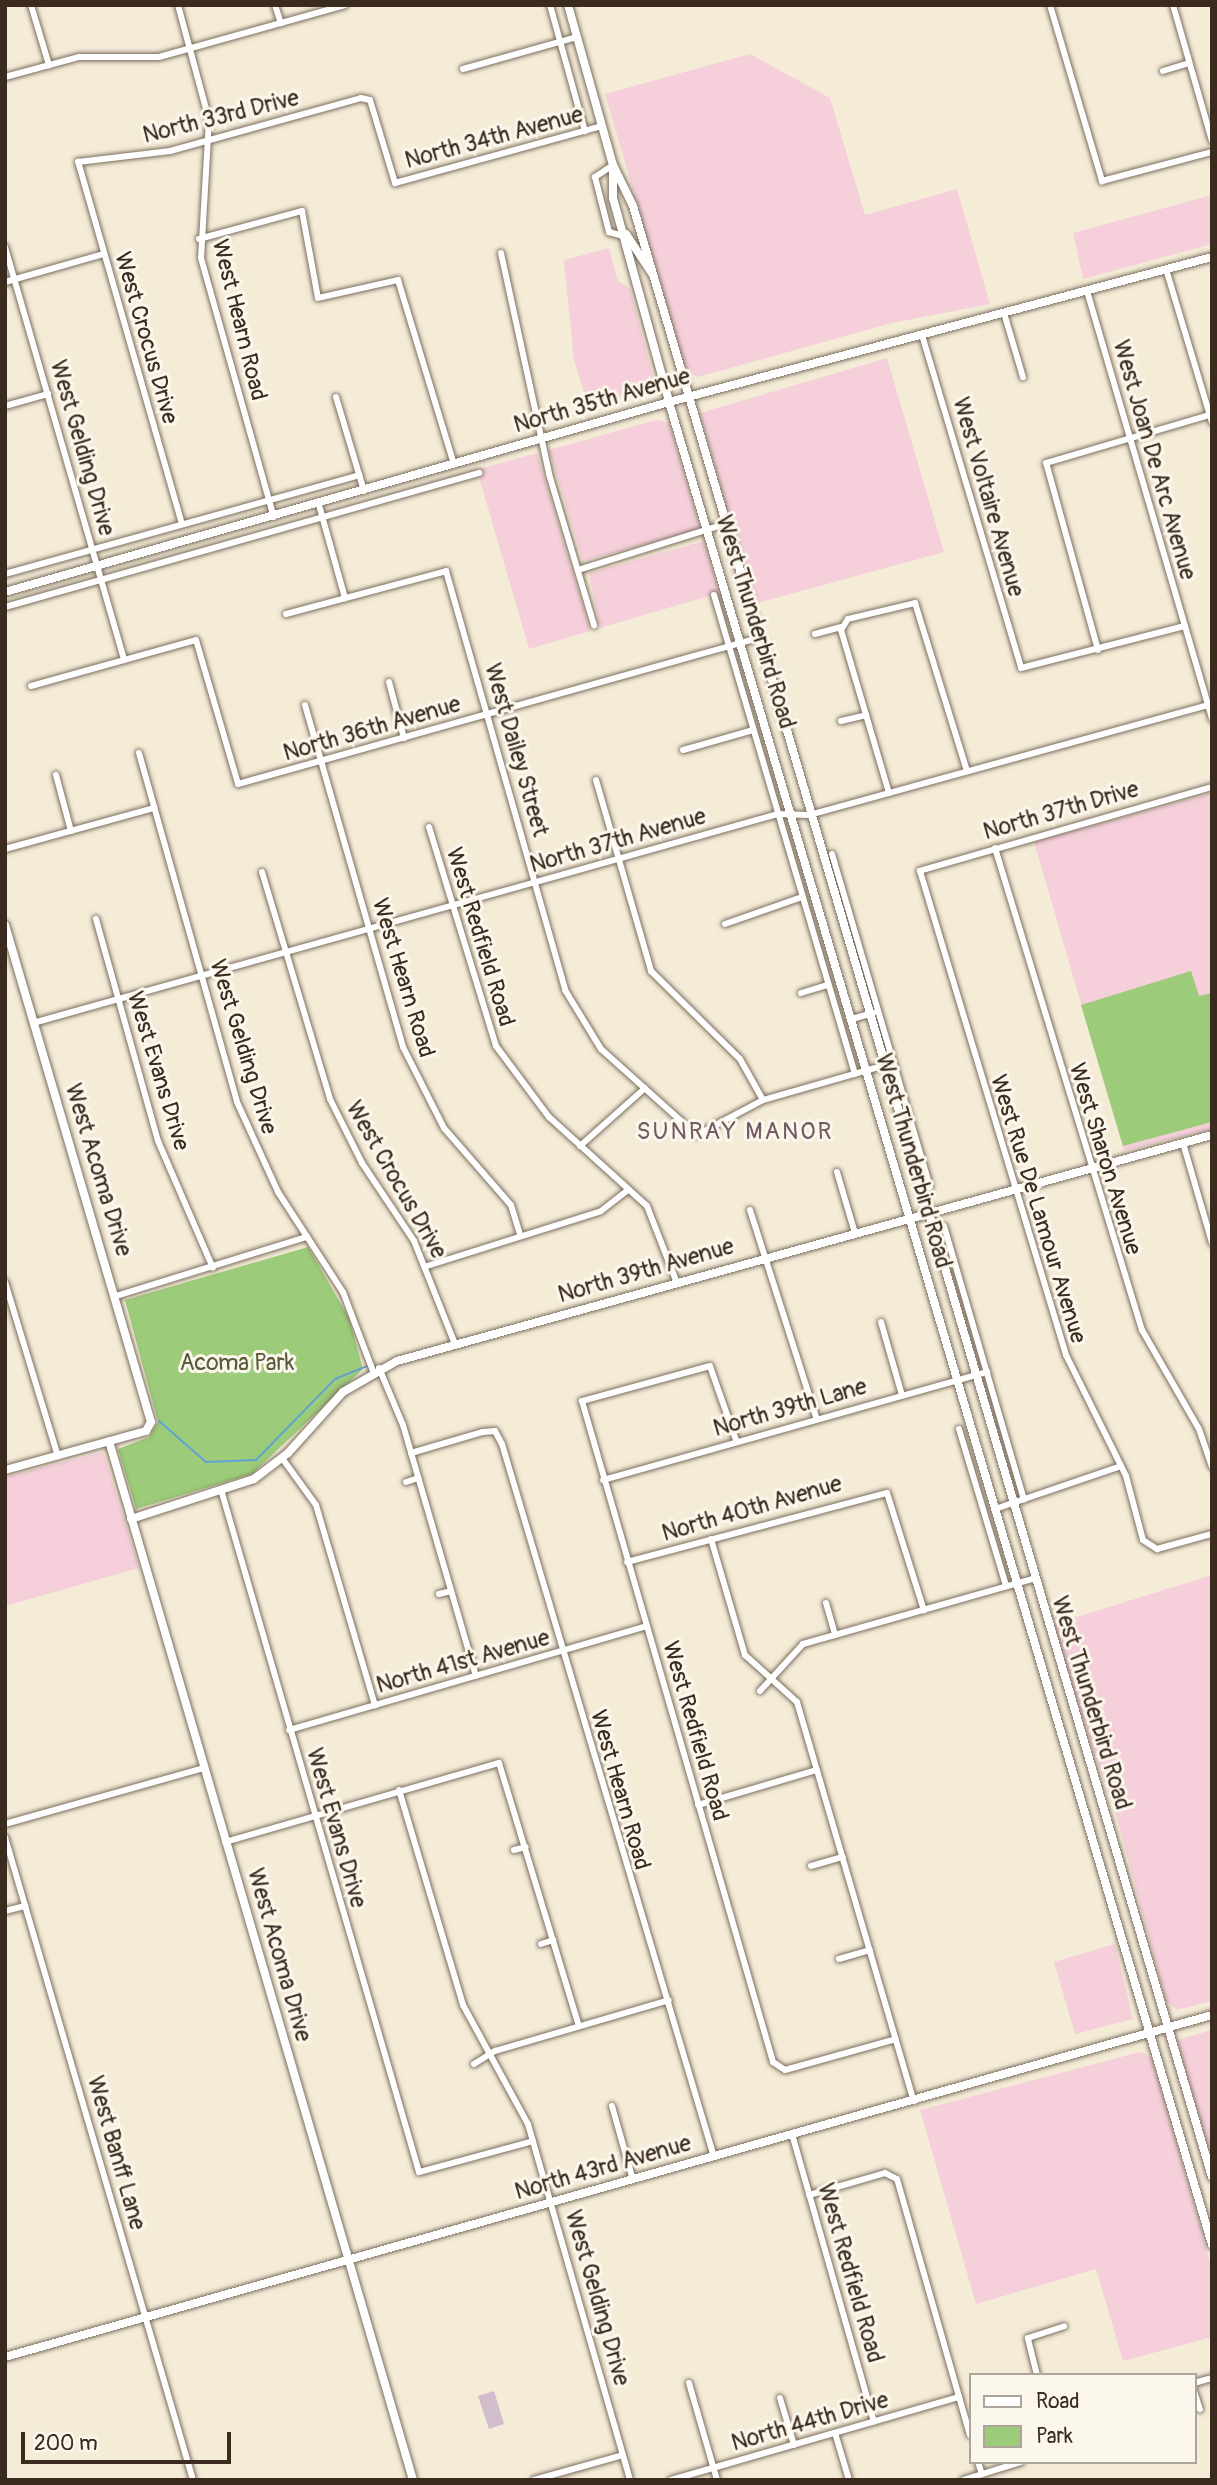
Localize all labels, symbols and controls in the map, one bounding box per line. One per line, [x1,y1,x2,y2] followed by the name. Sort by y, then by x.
[140,84,302,150] street label: North 33rd Drive
[402,101,586,175] street label: North 34th Avenue
[206,237,272,403] street label: West Hearn Road
[108,249,184,427] street label: West Crocus Drive
[1107,337,1201,583] street label: West Joan De Arc Avenue
[44,357,120,539] street label: West Gelding Drive
[511,363,693,439] street label: North 35th Avenue
[946,394,1030,600] street label: West Voltaire Avenue
[709,512,801,732] street label: West Thunderbird Road
[478,660,554,840] street label: West Dailey Street
[280,690,464,768] street label: North 36th Avenue
[980,776,1142,846] street label: North 37th Drive
[527,803,709,879] street label: North 37th Avenue
[440,844,520,1030] street label: West Redfield Road
[366,895,440,1061] street label: West Hearn Road
[203,956,283,1138] street label: West Gelding Drive
[121,988,195,1154] street label: West Evans Drive
[869,1051,957,1271] street label: West Thunderbird Road
[1063,1060,1147,1258] street label: West Sharon Avenue
[984,1071,1092,1347] street label: West Rue De Lamour Avenue
[59,1080,137,1260] street label: West Acoma Drive
[340,1096,452,1264] street label: West Crocus Drive
[638,1118,832,1146] district label: SUNRAY MANOR
[555,1233,737,1309] street label: North 39th Avenue
[180,1349,294,1377] park label: Acoma Park
[710,1373,870,1443] street label: North 39th Lane
[659,1470,845,1548] street label: North 40th Avenue
[1045,1593,1137,1813] street label: West Thunderbird Road
[373,1624,553,1700] street label: North 41st Avenue
[656,1638,734,1824] street label: West Redfield Road
[584,1707,656,1873] street label: West Hearn Road
[300,1745,372,1911] street label: West Evans Drive
[241,1865,317,2045] street label: West Acoma Drive
[81,2073,151,2233] street label: West Banff Lane
[512,2130,694,2206] street label: North 43rd Avenue
[811,2180,889,2366] street label: West Redfield Road
[559,2207,635,2389] street label: West Gelding Drive
[968,2373,1196,2464] legend
[728,2386,892,2458] street label: North 44th Drive
[1036,2388,1080,2415] text: Road
[24,2418,234,2462] scale bar
[1036,2423,1073,2450] text: Park
[34,2430,98,2457] text: 200 m

